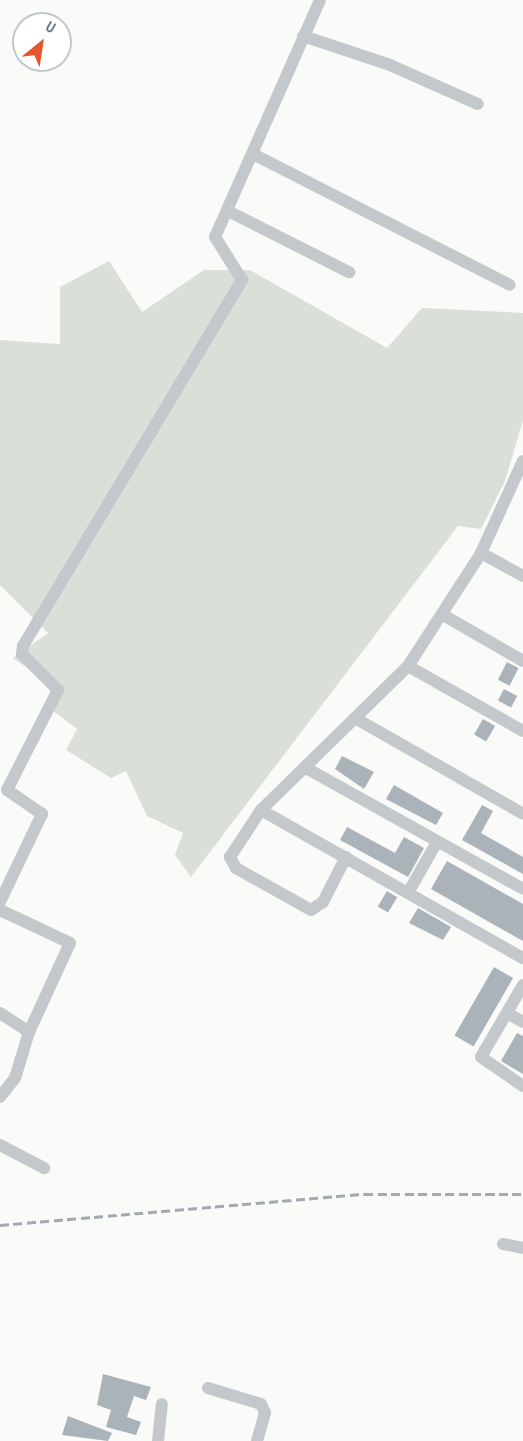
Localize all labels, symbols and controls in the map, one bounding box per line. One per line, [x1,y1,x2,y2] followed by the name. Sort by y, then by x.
[12,12,72,72] north arrow
[42,17,59,38] text: U

